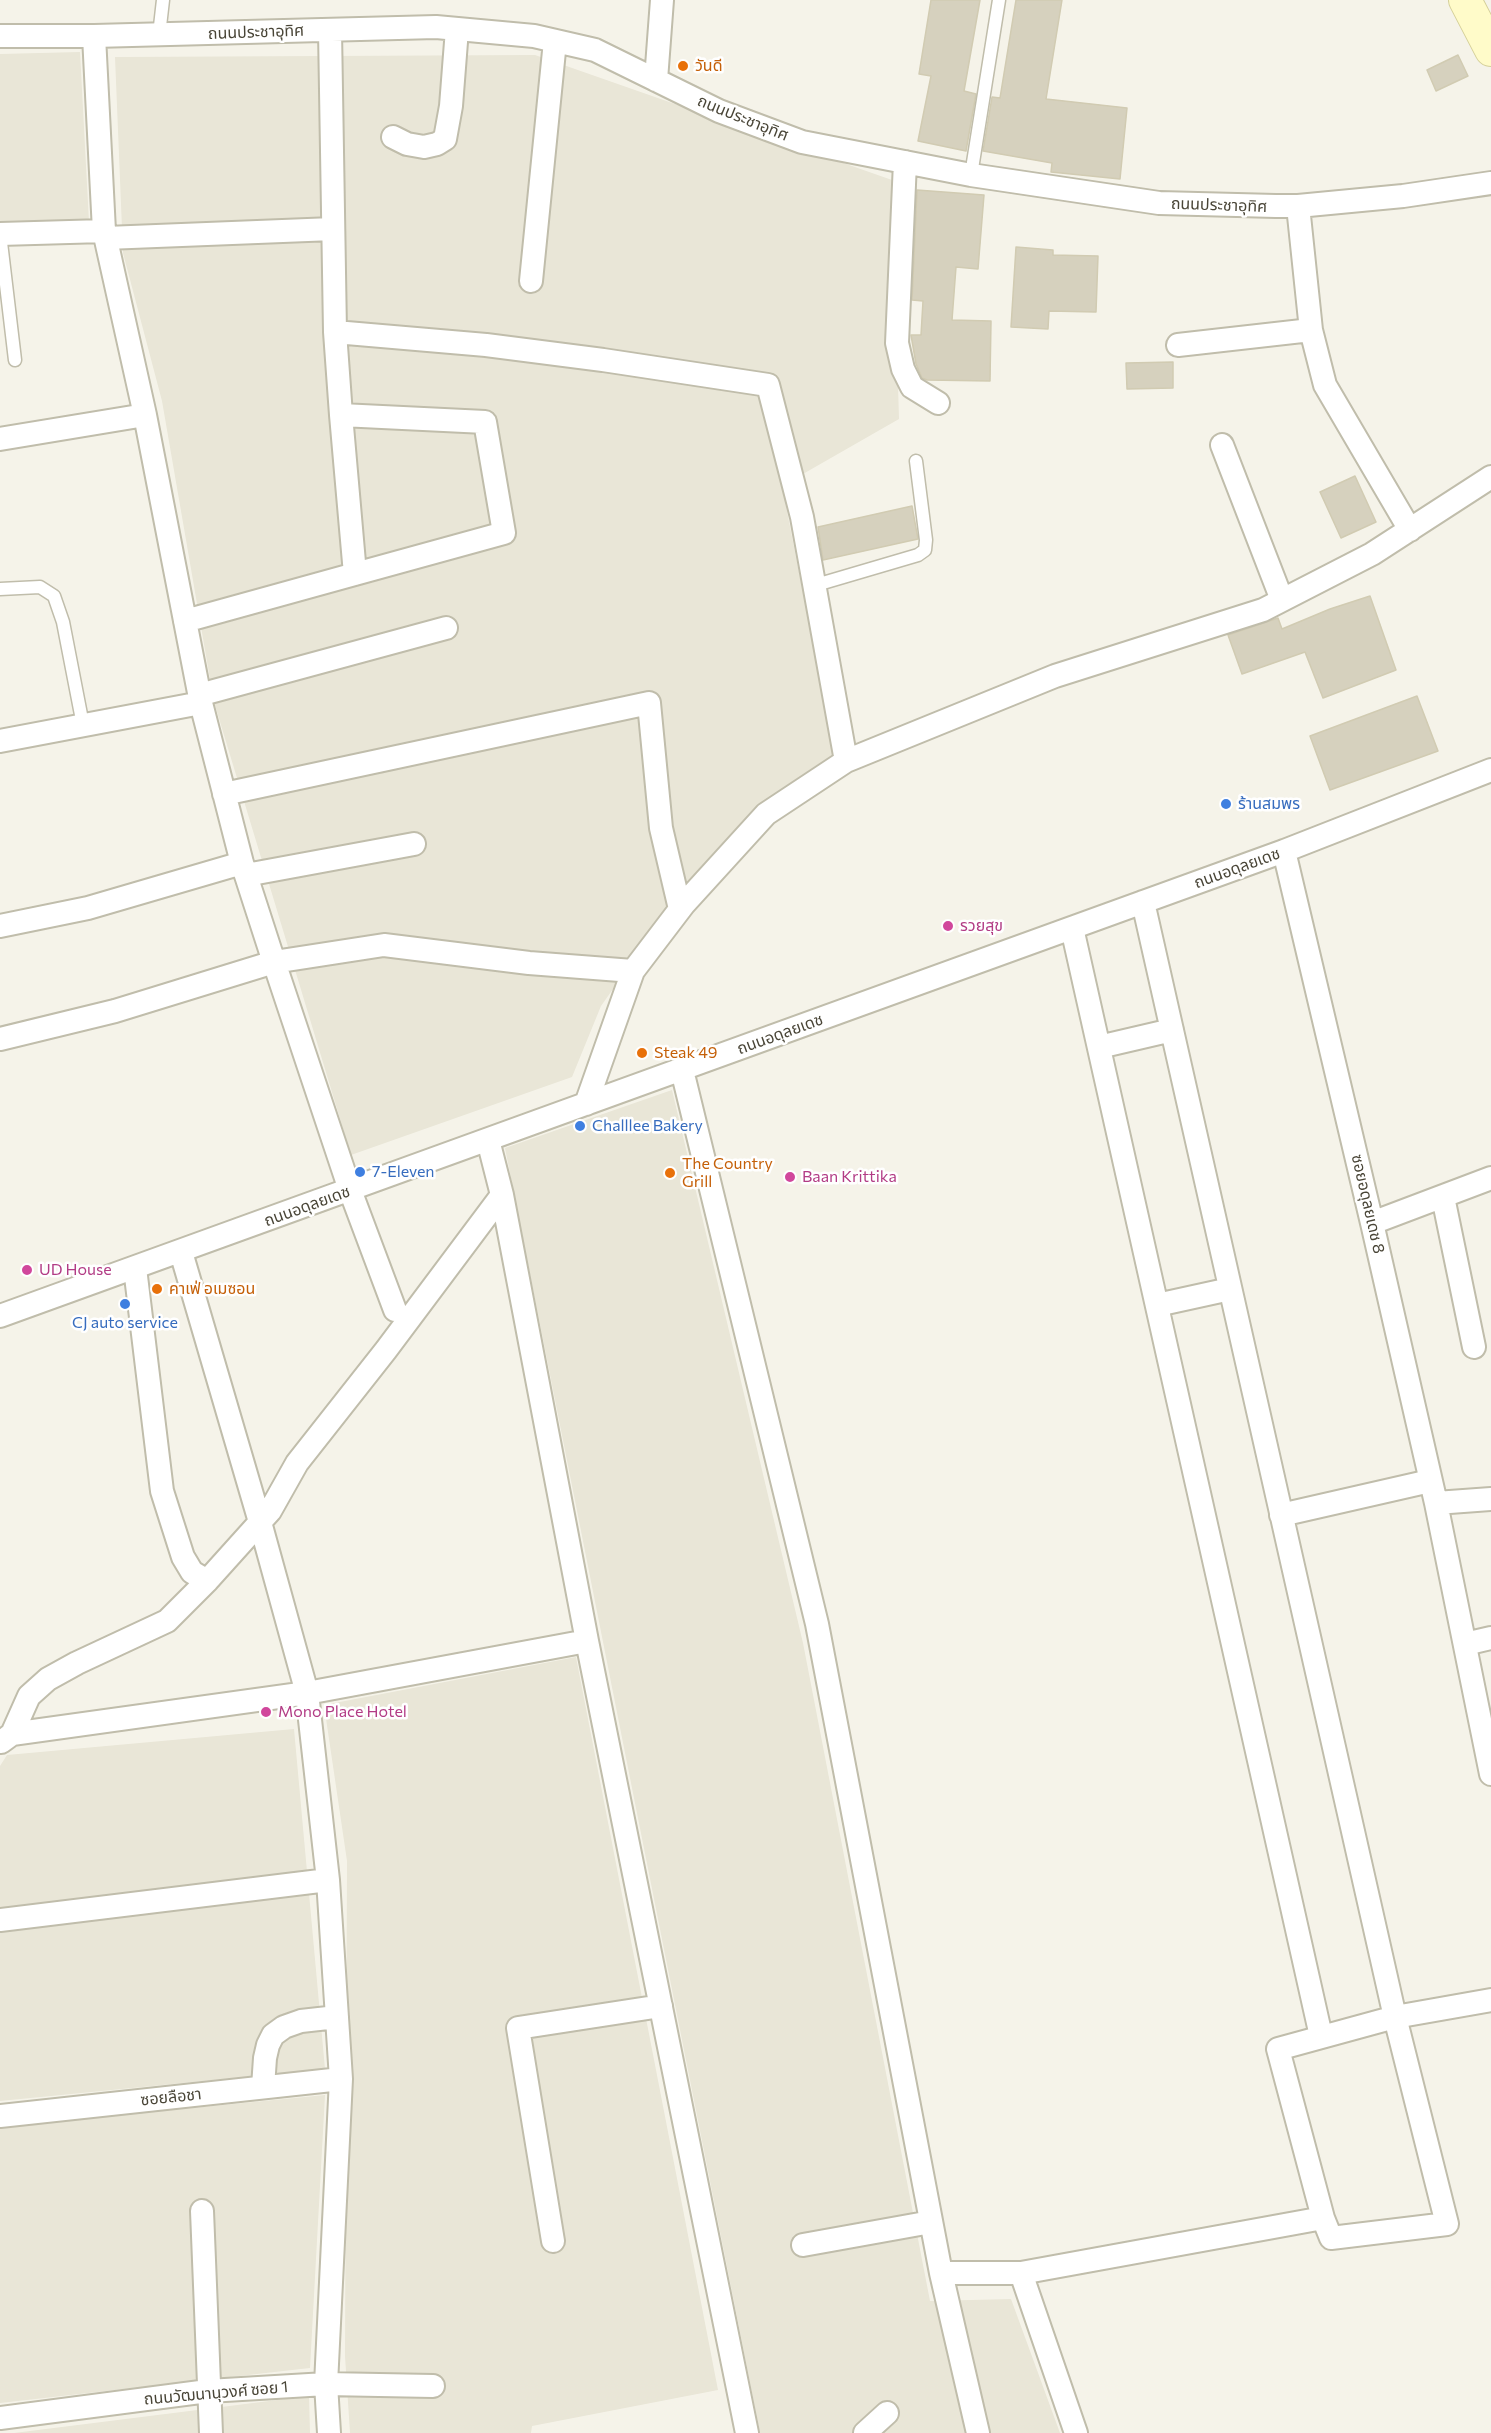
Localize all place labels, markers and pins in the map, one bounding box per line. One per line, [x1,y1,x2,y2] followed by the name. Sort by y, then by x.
[695,56,723,76] place label: วันดี
[676,59,690,73] marker: วันดี
[1238,794,1300,814] place label: ร้านสมพร
[1219,797,1233,811] marker: ร้านสมพร
[960,916,1003,936] place label: รวยสุข
[941,919,955,933] marker: รวยสุข
[654,1043,718,1063] place label: Steak 49
[635,1046,649,1060] marker: Steak 49
[592,1116,703,1136] place label: Challlee Bakery
[573,1119,587,1133] marker: Challlee Bakery
[682,1154,773,1192] place label: The Country Grill
[372,1162,435,1182] place label: 7-Eleven
[353,1165,367,1179] marker: 7-Eleven
[663,1166,677,1180] marker: The Country Grill
[802,1167,897,1187] place label: Baan Krittika
[783,1170,797,1184] marker: Baan Krittika
[39,1260,112,1280] place label: UD House
[20,1263,34,1277] marker: UD House
[169,1279,255,1299] place label: คาเฟ่ อเมซอน
[150,1282,164,1296] marker: คาเฟ่ อเมซอน
[118,1297,132,1311] marker: CJ auto service
[72,1313,178,1333] place label: CJ auto service
[278,1702,407,1722] place label: Mono Place Hotel
[259,1705,273,1719] marker: Mono Place Hotel

